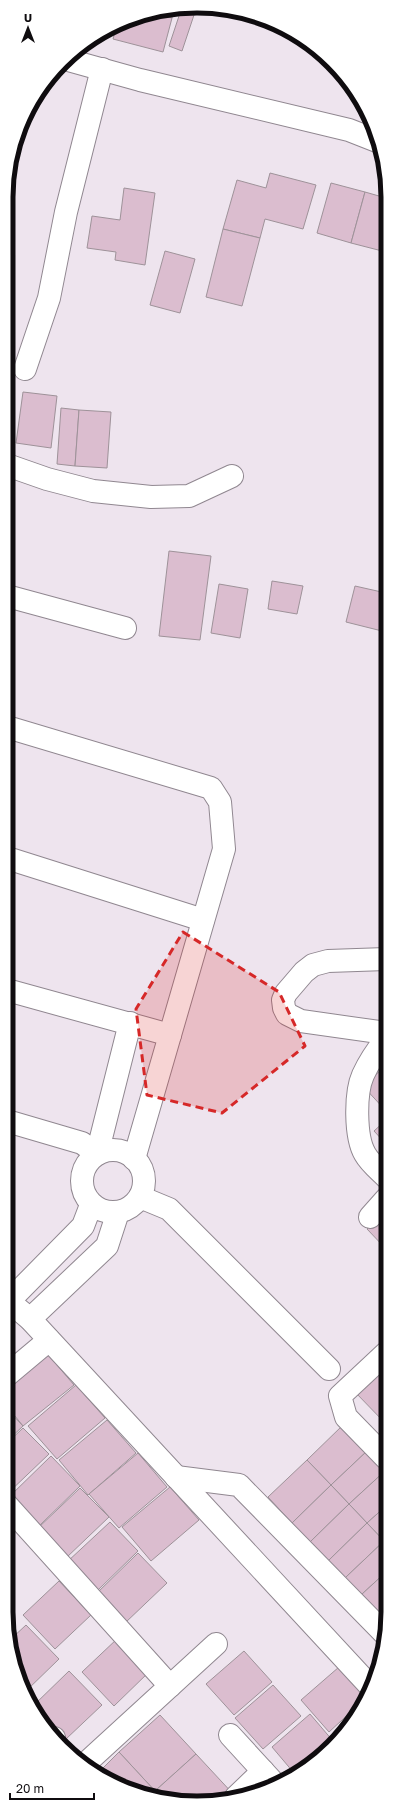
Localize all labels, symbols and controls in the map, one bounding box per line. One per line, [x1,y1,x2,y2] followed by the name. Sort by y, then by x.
[8,8,48,48] north arrow
[24,11,32,24] text: U
[10,1775,94,1801] scale bar
[16,1781,44,1796] text: 20 m

